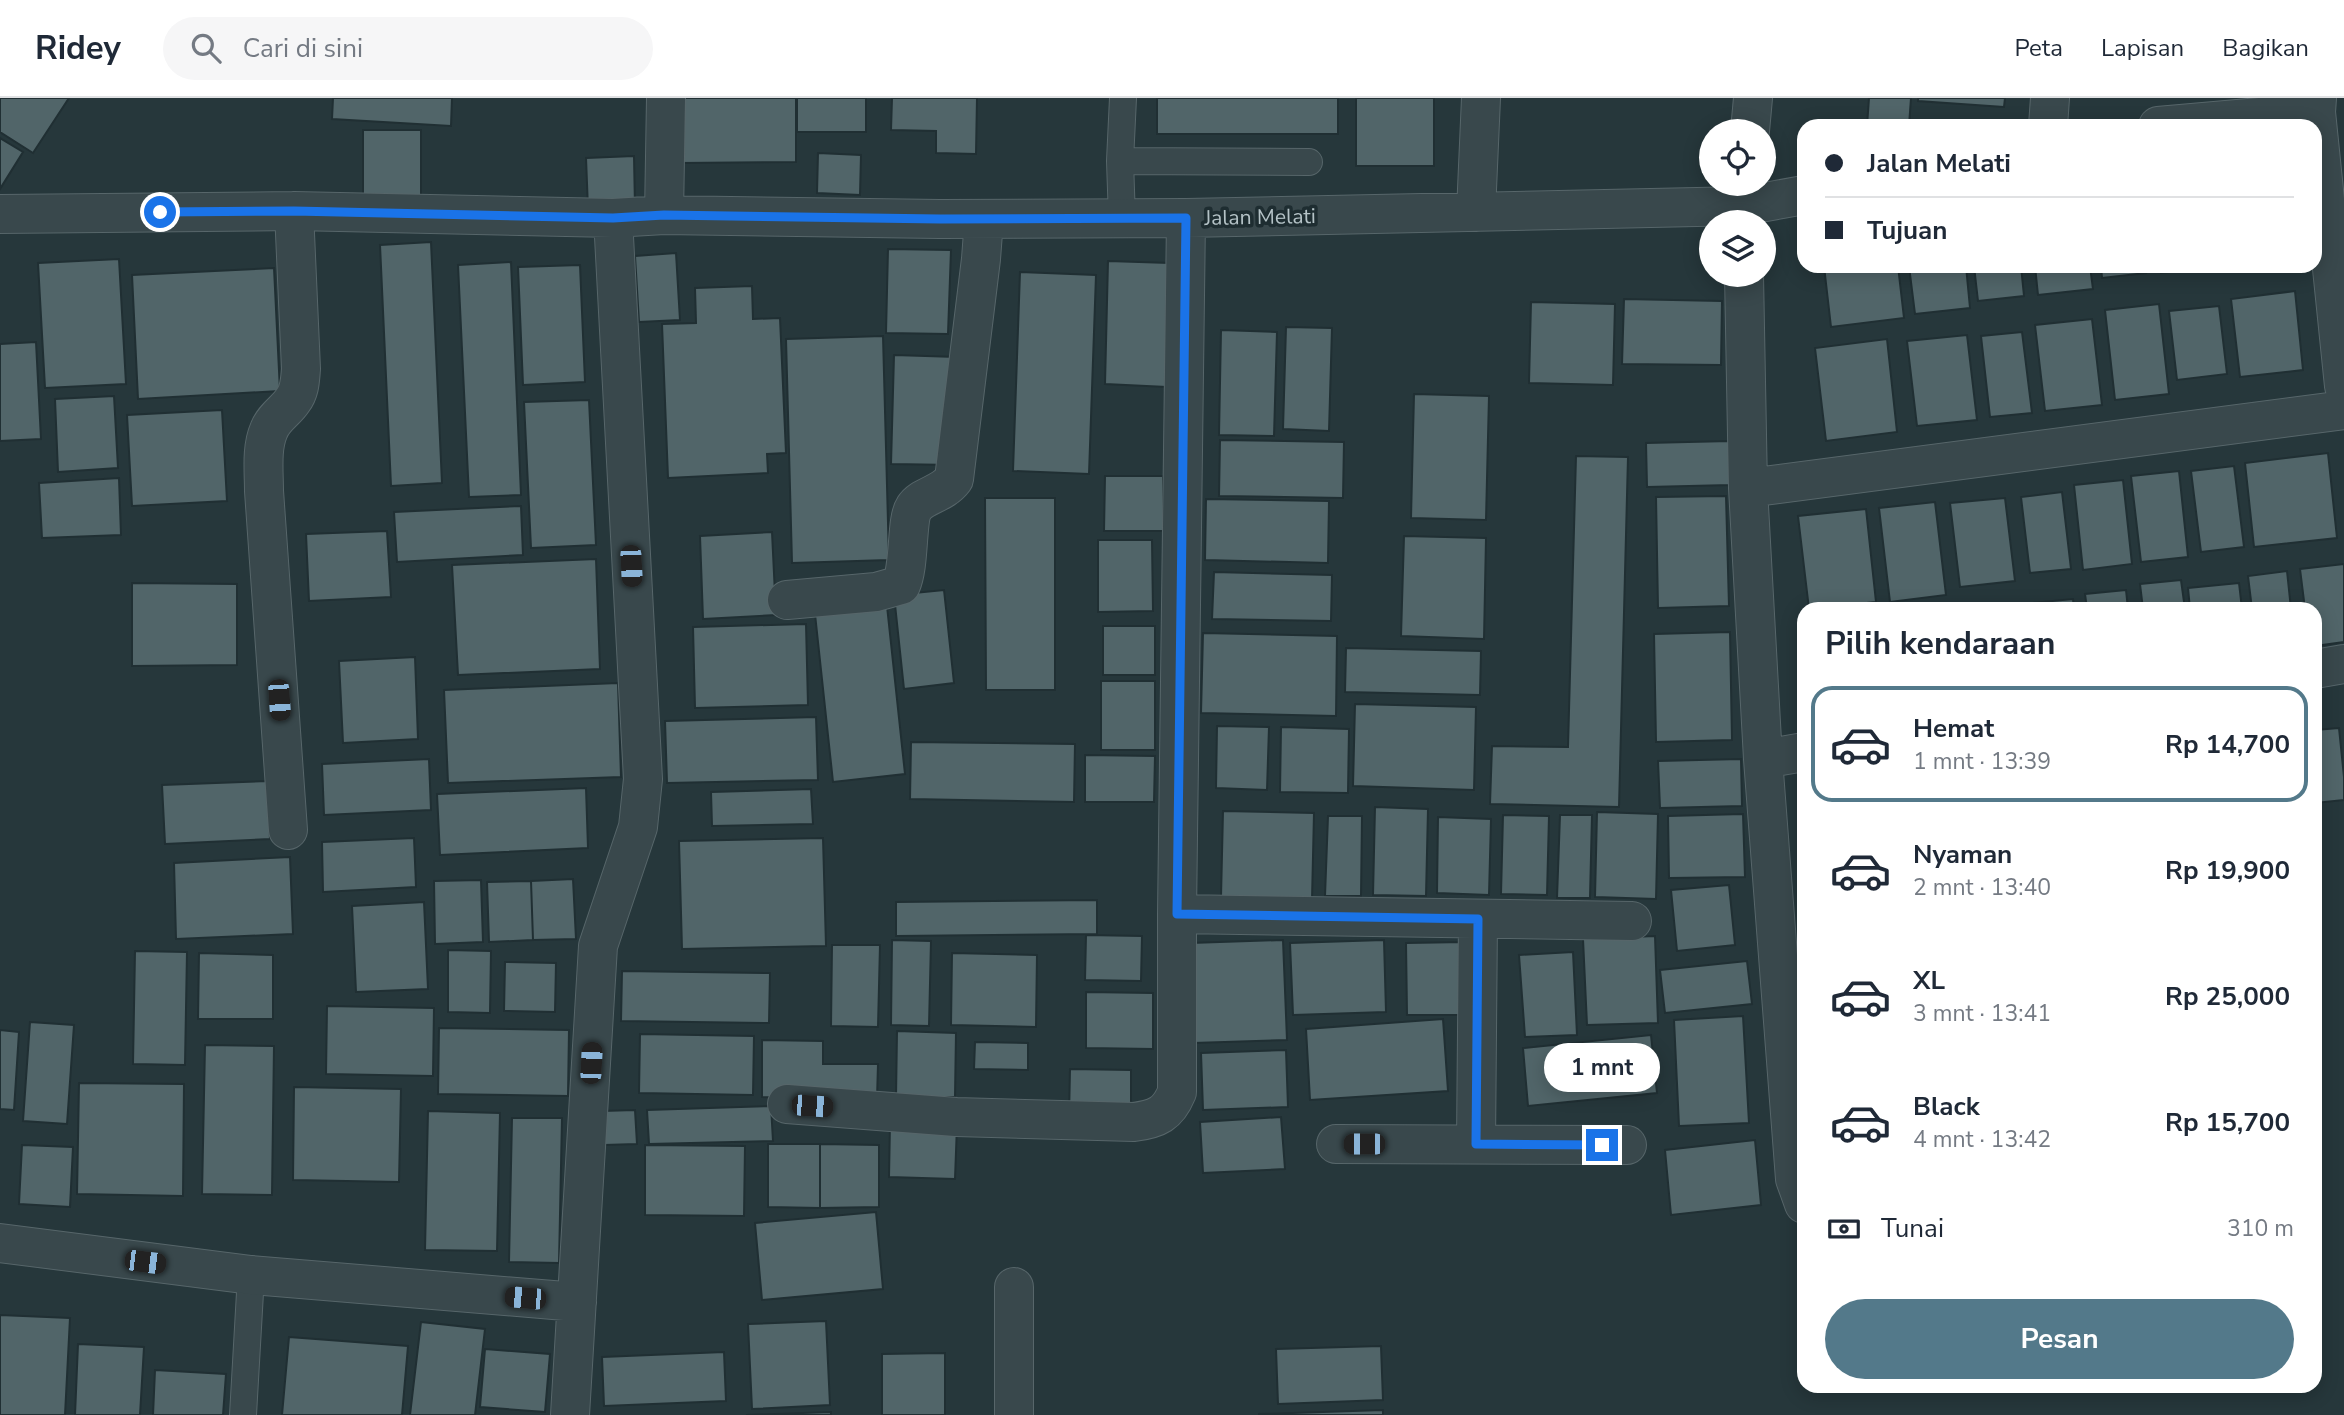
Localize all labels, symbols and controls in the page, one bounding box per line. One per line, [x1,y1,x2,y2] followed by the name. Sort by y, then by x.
[163,17,653,80] search box
[35,26,121,71] text: Ridey
[187,29,225,67] icon: search
[243,31,363,66] text: Cari di sini
[2014,32,2063,64] text: Peta
[2101,32,2184,64] text: Lapisan
[2222,32,2309,64] text: Bagikan
[1699,119,1776,287] map controls
[1699,119,1776,196] button: locate
[1867,146,2011,181] text: Jalan Melati
[144,196,176,228] route start
[1203,202,1316,232] street label: Jalan Melati
[1699,210,1776,287] button: layers
[1867,213,1947,248] text: Tujuan
[620,544,643,588] car
[1825,622,2055,665] text: Pilih kendaraan
[268,678,291,722] car
[1913,711,1994,746] text: Hemat
[1829,713,1892,776] icon: car
[2165,727,2290,762] text: Rp 14,700
[1913,746,2051,777] text: 1 mnt · 13:39
[1913,837,2012,872] text: Nyaman
[1829,839,1892,902] icon: car
[2165,853,2290,888] text: Rp 19,900
[1913,872,2051,903] text: 2 mnt · 13:40
[1913,963,1945,998] text: XL
[1829,965,1892,1028] icon: car
[2165,979,2290,1014] text: Rp 25,000
[1913,998,2051,1029] text: 3 mnt · 13:41
[580,1041,603,1085] car
[1544,1044,1660,1093] callout: 1 mnt
[1571,1052,1633,1083] text: 1 mnt
[1913,1089,1980,1124] text: Black
[1829,1091,1892,1154] icon: car
[791,1094,834,1118] car
[2165,1105,2290,1140] text: Rp 15,700
[1913,1124,2051,1155] text: 4 mnt · 13:42
[1586,1129,1618,1161] route end
[1344,1134,1386,1155] car
[1825,1210,1863,1248] icon: cash
[1881,1211,1944,1246] text: Tunai
[2227,1213,2294,1244] text: 310 m
[123,1249,168,1275] car
[504,1286,547,1310] car
[1825,1299,2294,1379] button: Pesan

